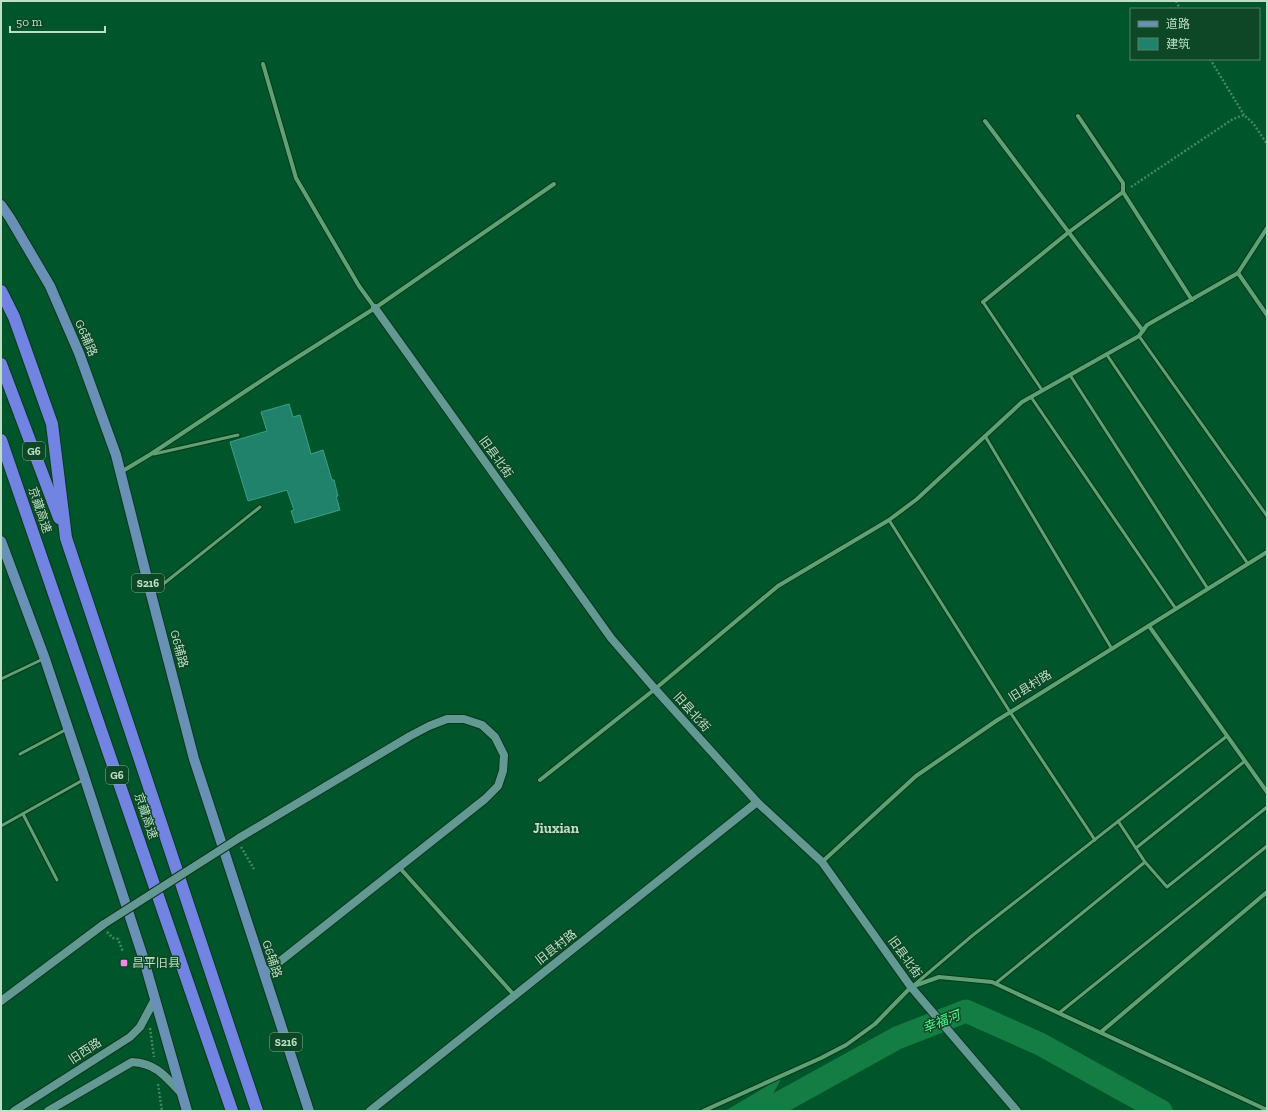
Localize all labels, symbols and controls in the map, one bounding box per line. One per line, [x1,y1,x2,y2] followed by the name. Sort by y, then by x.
[10,8,105,34] scale bar
[1130,8,1260,60] legend
[16,15,43,29] text: 50 m
[1166,17,1190,31] text: 道路
[1166,37,1190,51] text: 建筑
[72,317,100,359] street label: G6辅路
[476,433,516,481] street label: 旧县北街
[23,442,45,460] road number: G6
[26,485,54,535] street label: 京藏高速
[132,574,164,592] road number: S216
[167,629,191,669] street label: G6辅路
[1006,667,1054,705] street label: 旧县村路
[671,689,713,735] street label: 旧县北街
[106,766,128,784] road number: G6
[132,791,160,841] street label: 京藏高速
[533,820,580,837] district label: Jiuxian
[533,927,579,967] street label: 旧县村路
[885,933,925,981] street label: 旧县北街
[259,938,285,980] street label: G6辅路
[132,956,180,970] place label: 昌平旧县
[119,958,129,968] marker: 昌平旧县
[920,1006,965,1035] water label: 幸福河
[270,1033,302,1051] road number: S216
[66,1035,104,1067] street label: 旧西路

